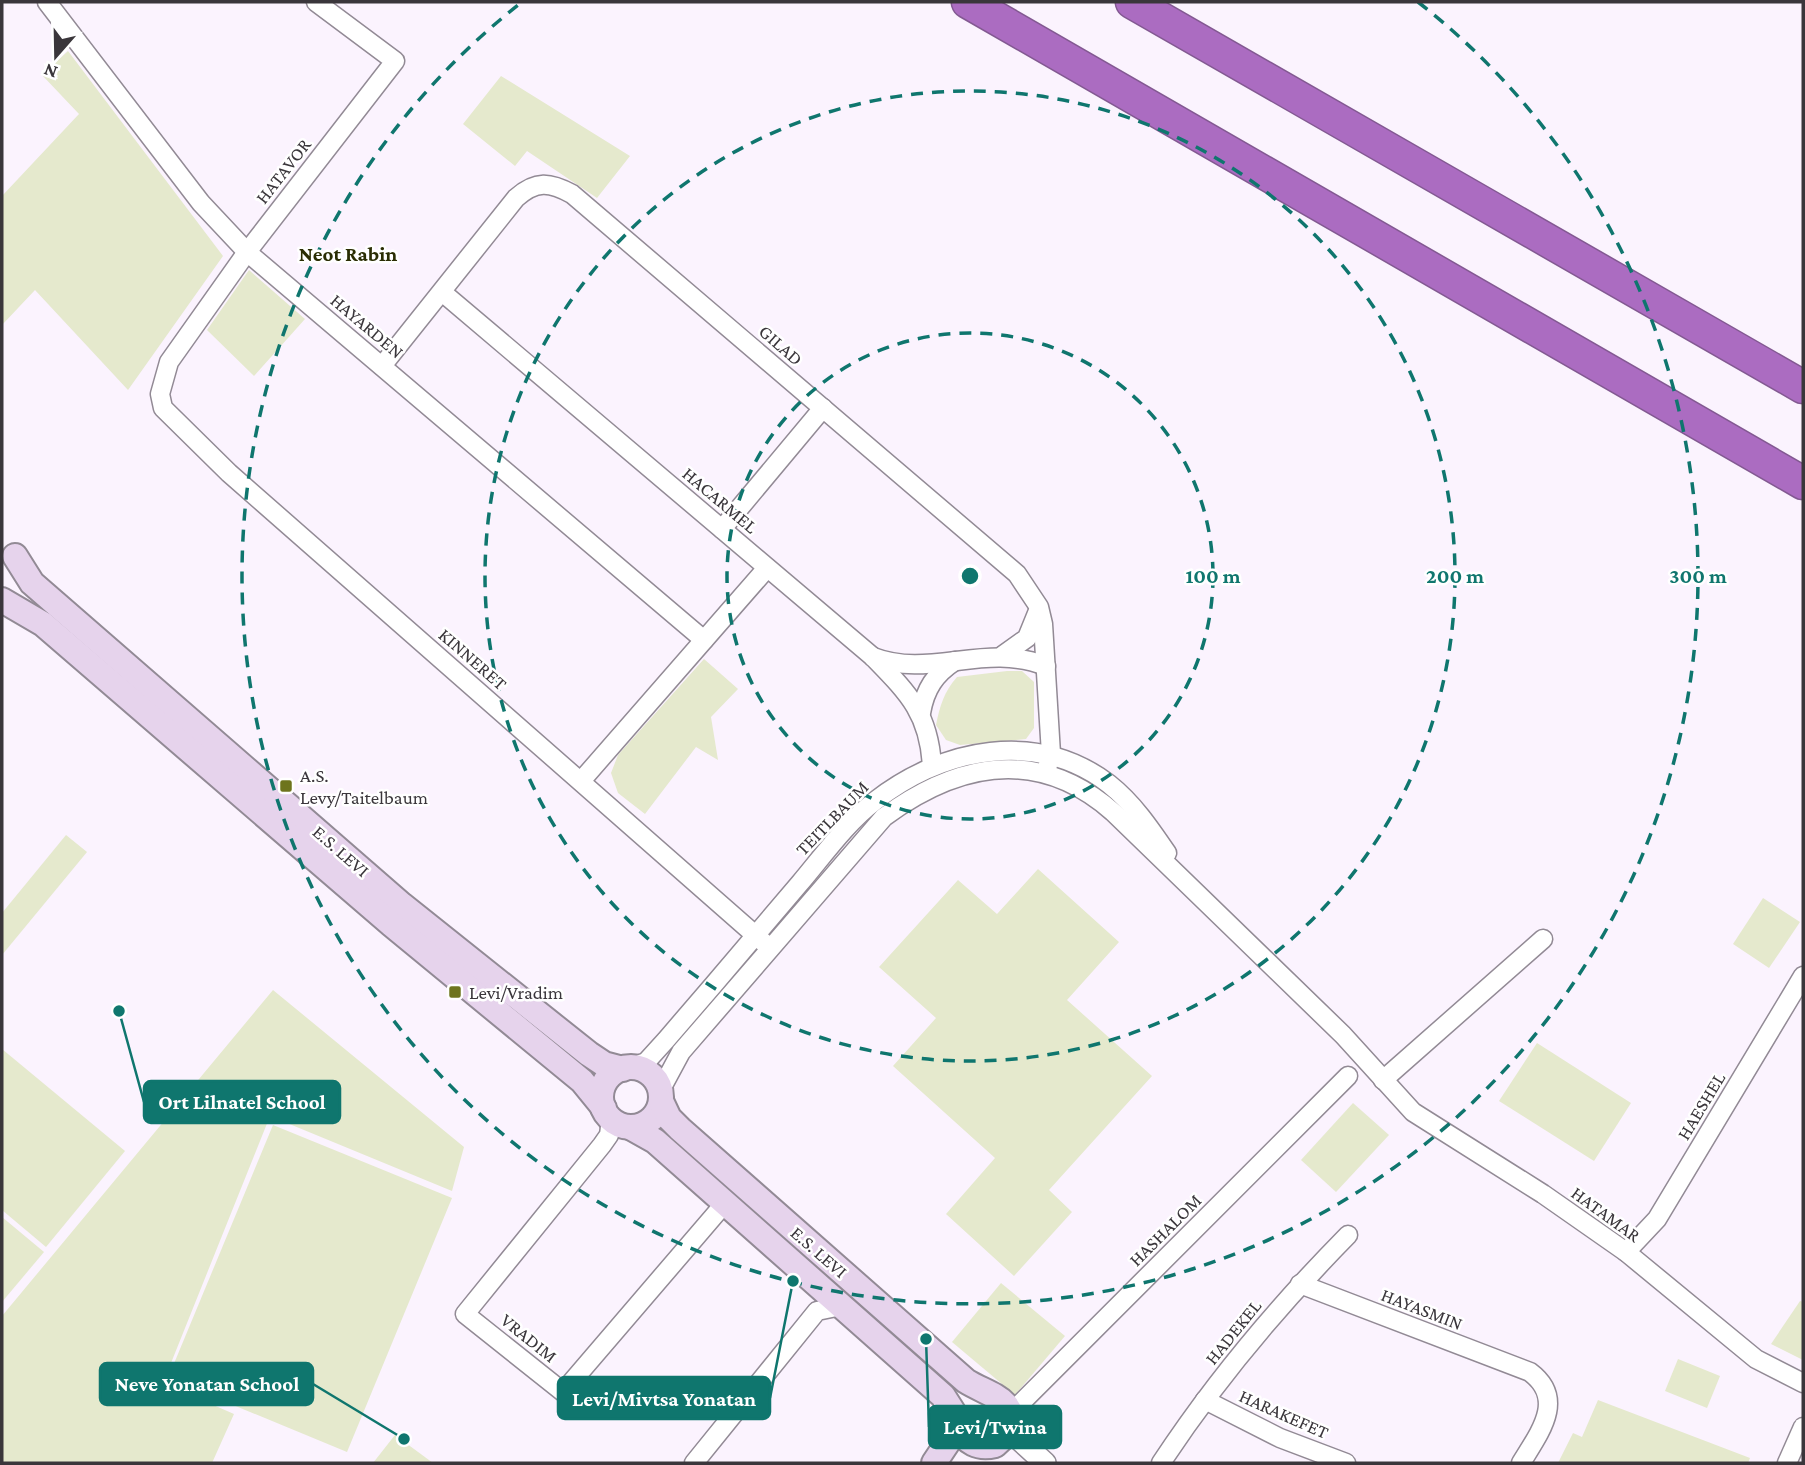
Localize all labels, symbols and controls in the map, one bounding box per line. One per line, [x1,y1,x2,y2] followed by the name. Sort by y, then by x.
[21,21,91,91] north arrow
[41,59,60,84] text: N
[251,134,315,208] street label: HATAVOR
[299,242,397,266] district label: Neot Rabin
[326,290,408,362] street label: HAYARDEN
[755,320,807,370] street label: GILAD
[678,463,762,538] street label: HACARMEL
[958,564,982,588] centre of rings
[1185,564,1241,588] text: 100 m
[1426,564,1484,588] text: 200 m
[1669,564,1727,588] text: 300 m
[435,624,512,695] street label: KINNERET
[300,765,428,808] place label: A.S. Levy/Taitelbaum
[791,776,873,860] street label: TEITLBAUM
[278,778,294,794] marker: A.S. Levy/Taitelbaum
[309,821,373,881] street label: E.S. LEVI
[469,982,563,1003] place label: Levi/Vradim
[447,984,463,1000] marker: Levi/Vradim
[1673,1068,1730,1143] street label: HAESHEL
[144,1081,340,1123] callout: Ort Lilnatel School
[158,1090,326,1114] text: Ort Lilnatel School
[1567,1182,1645,1246] street label: HATAMAR
[1125,1190,1205,1270] street label: HASHALOM
[787,1222,851,1282] street label: E.S. LEVI
[1378,1284,1466,1334] street label: HAYASMIN
[1201,1295,1266,1369] street label: HADEKEL
[497,1309,561,1367] street label: VRADIM
[100,1363,313,1405] callout: Neve Yonatan School
[115,1372,299,1396] text: Neve Yonatan School
[558,1377,770,1419] callout: Levi/Mivtsa Yonatan
[1236,1385,1332,1443] street label: HARAKEFET
[572,1387,756,1411] text: Levi/Mivtsa Yonatan
[929,1406,1061,1448] callout: Levi/Twina
[943,1415,1047,1439] text: Levi/Twina

